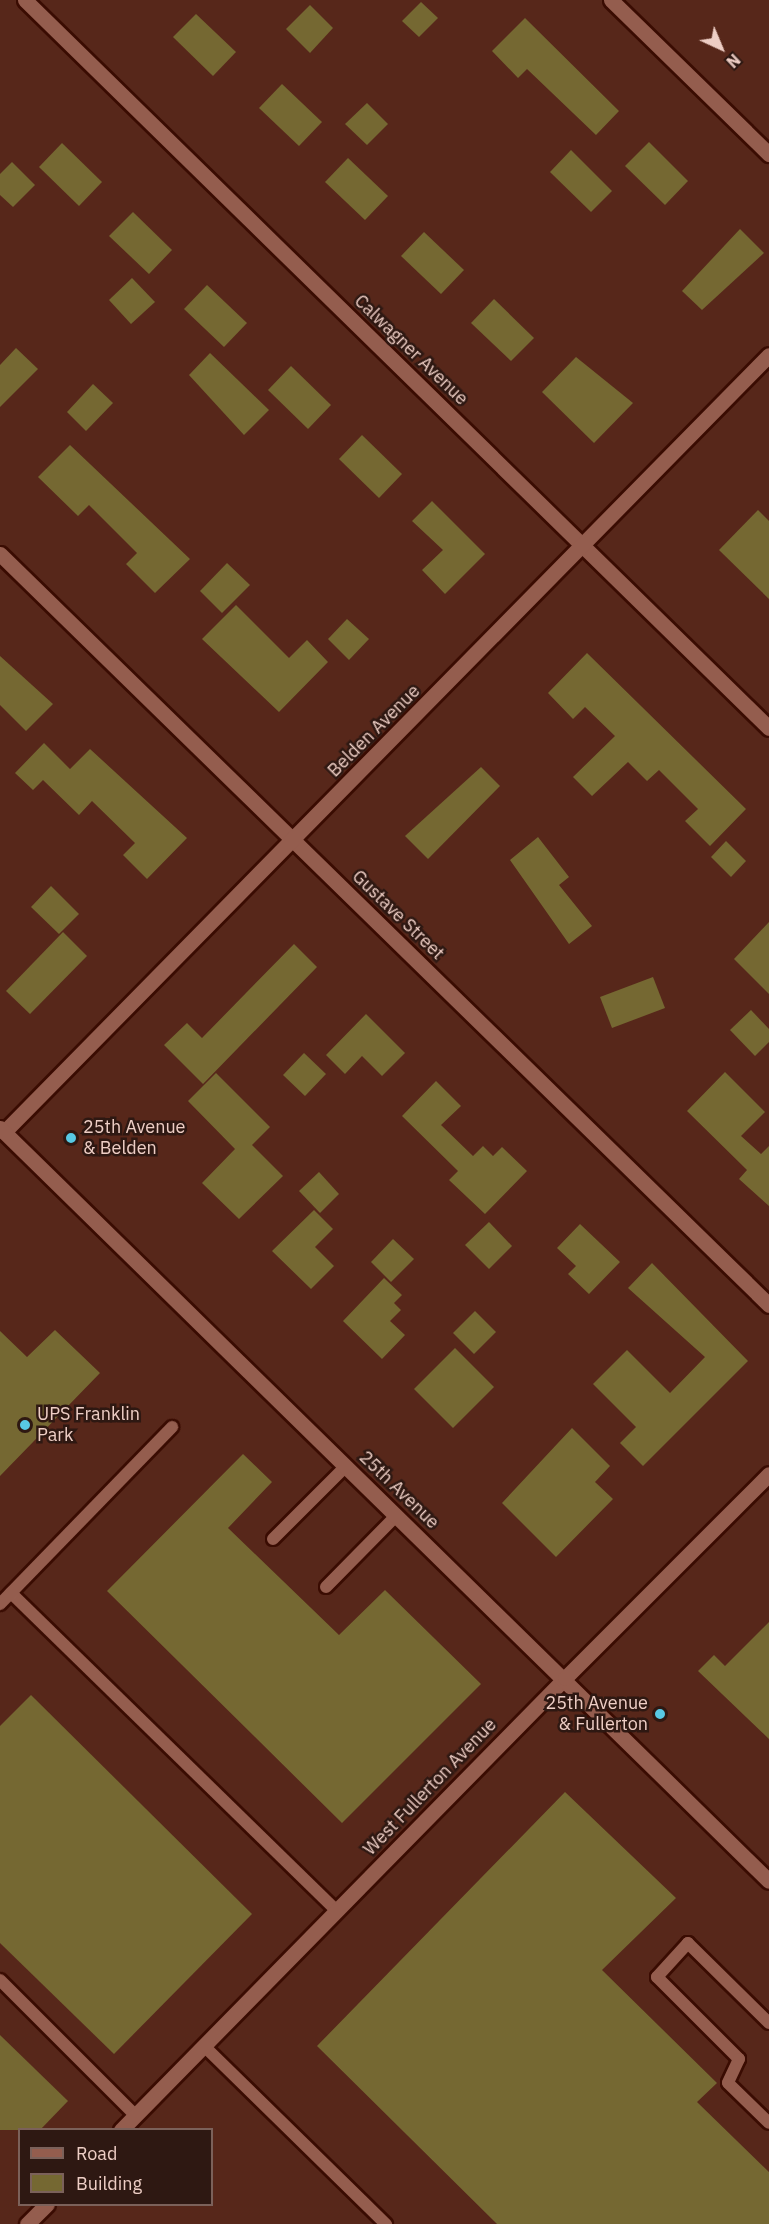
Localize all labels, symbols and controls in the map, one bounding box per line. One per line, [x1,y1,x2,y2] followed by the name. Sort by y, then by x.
[691,18,751,78] north arrow
[722,50,745,72] text: N
[350,290,472,410] street label: Calwagner Avenue
[323,680,425,782] street label: Belden Avenue
[348,866,448,964] street label: Gustave Street
[83,1117,185,1160] place label: 25th Avenue & Belden
[64,1131,78,1145] marker: 25th Avenue & Belden
[37,1404,140,1446] place label: UPS Franklin Park
[18,1418,32,1432] marker: UPS Franklin Park
[355,1447,443,1533] street label: 25th Avenue
[546,1693,648,1736] place label: 25th Avenue & Fullerton
[653,1707,667,1721] marker: 25th Avenue & Fullerton
[359,1714,501,1860] street label: West Fullerton Avenue
[18,2128,213,2206] legend
[76,2142,117,2165] text: Road
[76,2172,142,2195] text: Building

